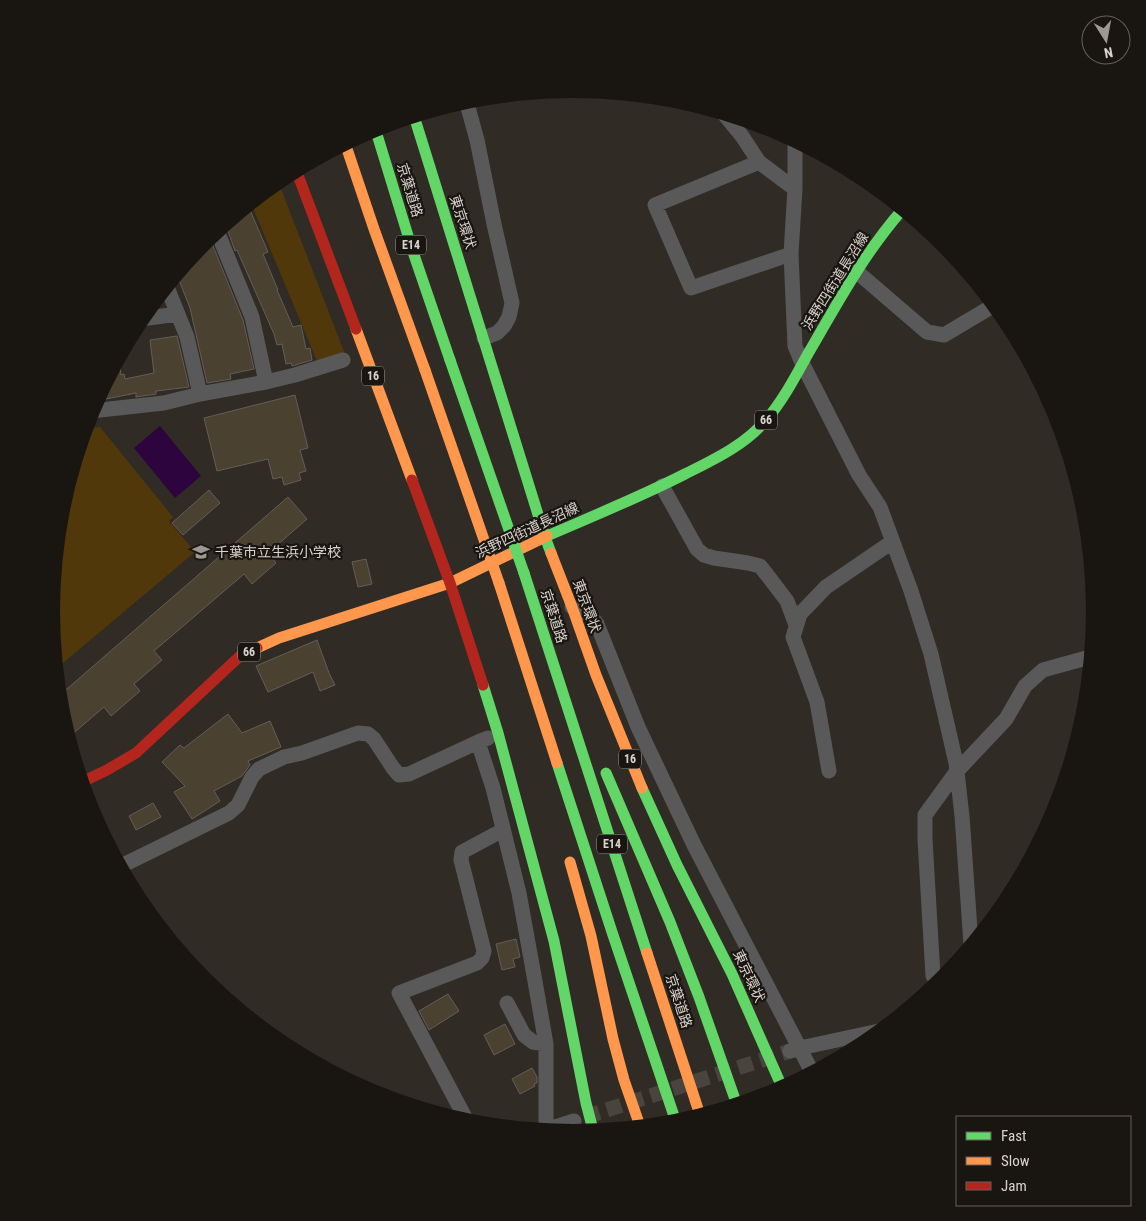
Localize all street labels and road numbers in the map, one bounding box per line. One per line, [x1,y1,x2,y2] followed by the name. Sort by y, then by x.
[394,161,426,219] street label: 京葉道路
[447,193,479,251] street label: 東京環状
[799,229,871,333] street label: 浜野四街道長沼線
[396,236,426,254] road number: E14
[362,366,384,386] road number: 16
[755,410,777,430] road number: 66
[473,499,581,561] street label: 浜野四街道長沼線
[570,577,604,635] street label: 東京環状
[538,587,570,645] street label: 京葉道路
[238,642,260,662] road number: 66
[619,750,641,769] road number: 16
[597,834,627,854] road number: E14
[730,947,768,1005] street label: 東京環状
[663,972,695,1030] street label: 京葉道路

